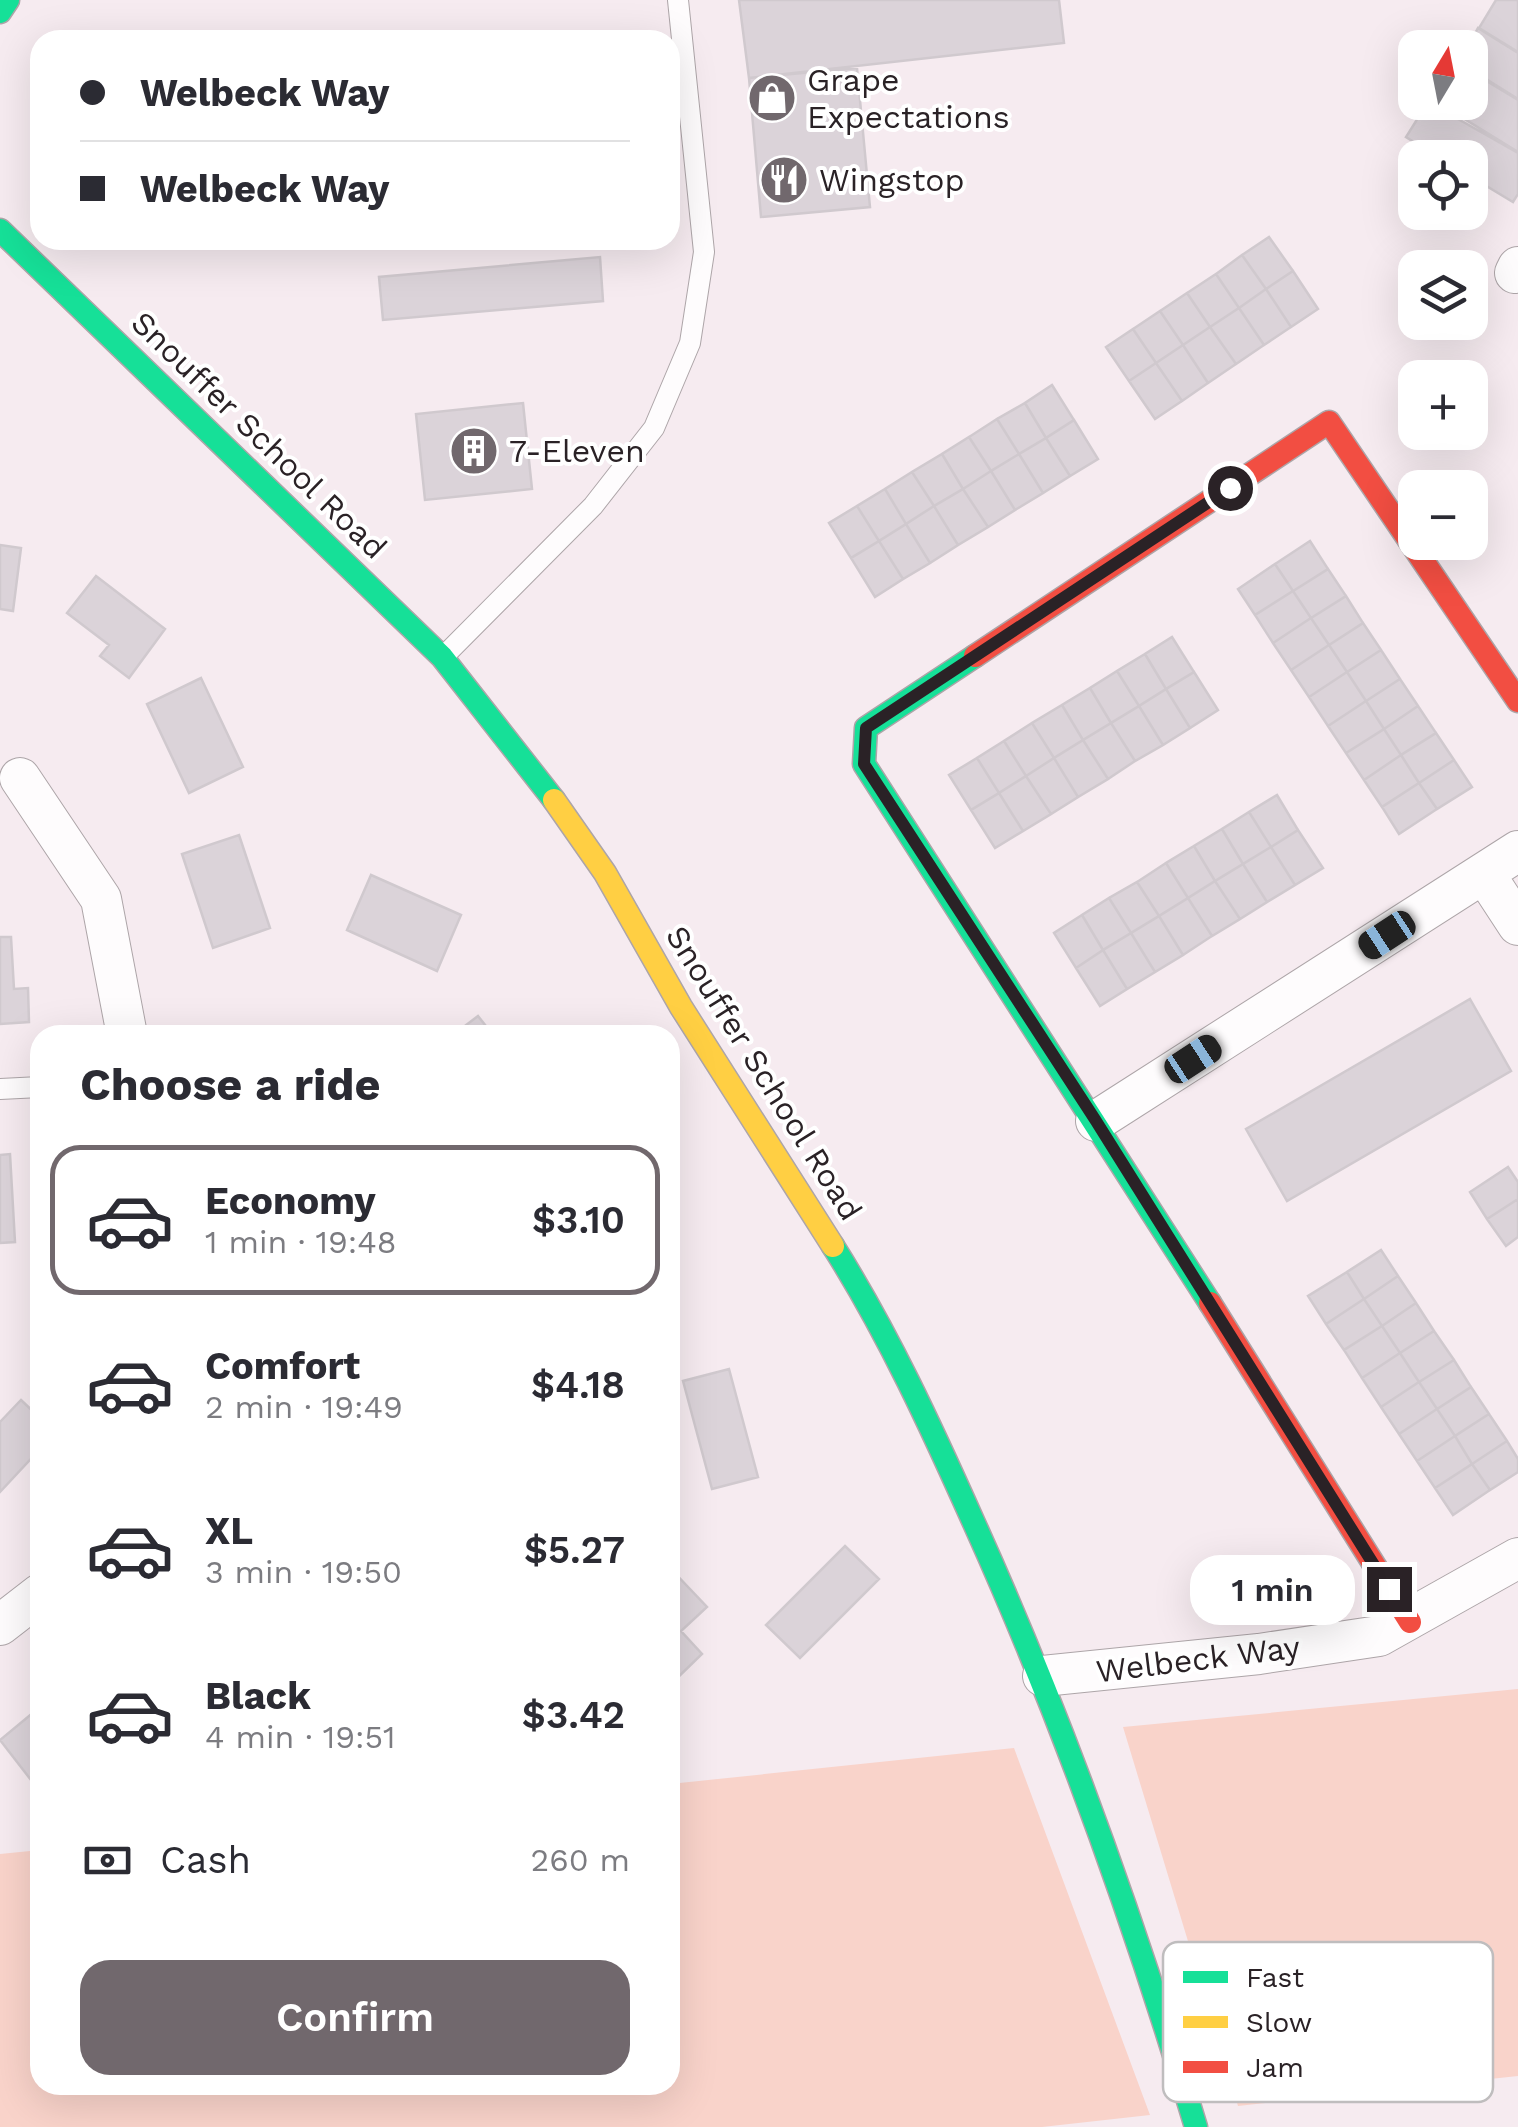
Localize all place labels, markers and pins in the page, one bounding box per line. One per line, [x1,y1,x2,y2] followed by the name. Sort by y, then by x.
[807,61,1010,136] place label: Grape Expectations
[746,72,798,124] shop icon: Grape Expectations
[758,154,810,206] restaurant icon: Wingstop
[819,161,965,199] place label: Wingstop
[448,425,500,477] building icon: 7-Eleven
[509,432,645,470] place label: 7-Eleven

